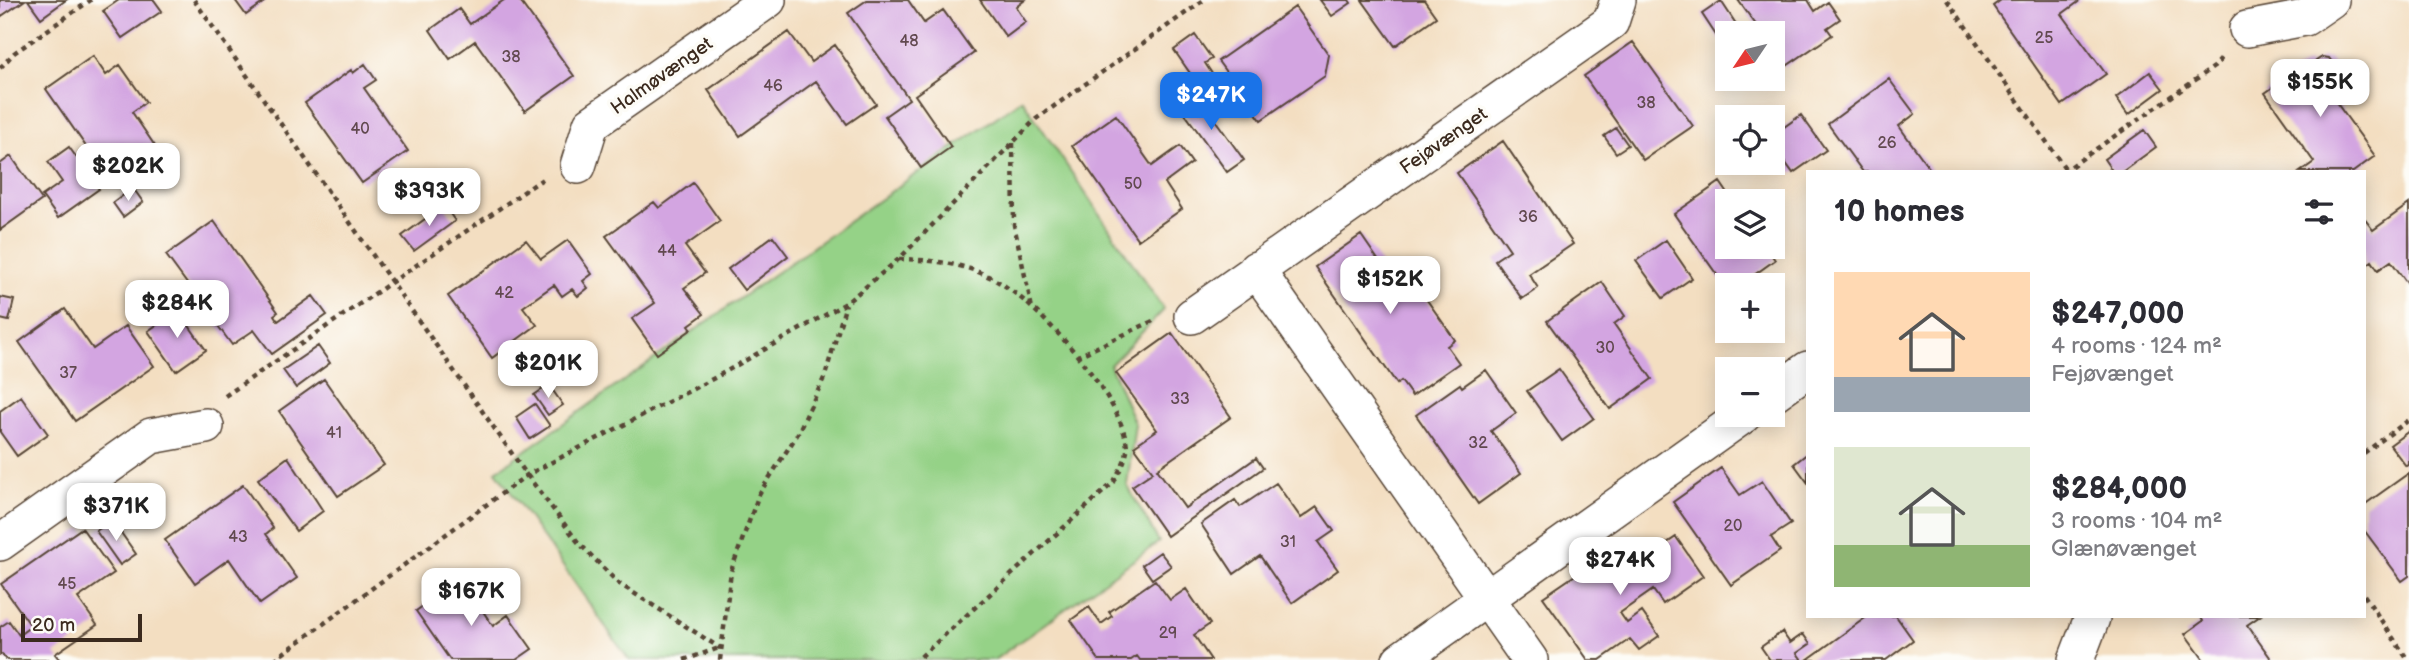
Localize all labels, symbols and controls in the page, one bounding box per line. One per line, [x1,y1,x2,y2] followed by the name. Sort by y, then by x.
[1715,21,1785,91] north arrow
[1715,21,1785,427] map controls
[2035,29,2053,48] house number: 25
[606,32,717,120] street label: Halmøvænget
[899,32,919,51] house number: 48
[501,48,521,67] house number: 38
[2271,60,2369,119] pin: $155K
[2286,68,2354,96] text: $155K
[1162,72,1260,132] pin: $247K
[763,77,783,96] house number: 46
[1176,81,1246,109] text: $247K
[1636,94,1656,113] house number: 38
[1396,103,1492,180] street label: Fejøvænget
[1715,105,1785,175] button: locate
[350,120,370,139] house number: 40
[1877,134,1897,153] house number: 26
[79,144,177,203] pin: $202K
[92,152,164,180] text: $202K
[380,168,478,228] pin: $393K
[1124,175,1142,194] house number: 50
[393,177,465,205] text: $393K
[1715,189,1785,259] button: layers
[2300,193,2338,231] icon: filters
[1834,194,1965,230] text: 10 homes
[1518,208,1538,227] house number: 36
[657,242,677,261] house number: 44
[1341,256,1439,316] pin: $152K
[1356,265,1424,293] text: $152K
[1715,273,1785,343] button: +
[128,280,226,340] pin: $284K
[494,284,514,303] house number: 42
[141,289,213,317] text: $284K
[2051,296,2185,332] text: $247,000
[1890,300,1974,384] icon: home
[2051,332,2222,360] text: 4 rooms · 124 m²
[1595,339,1615,358] house number: 30
[499,340,597,400] pin: $201K
[514,349,582,377] text: $201K
[1715,357,1785,427] button: −
[2051,360,2174,388] text: Fejøvænget
[59,364,77,383] house number: 37
[1170,390,1190,409] house number: 33
[326,424,342,443] house number: 41
[1468,434,1488,453] house number: 32
[2051,471,2187,507] text: $284,000
[1890,475,1974,559] icon: home
[67,484,165,543] pin: $371K
[83,492,149,520] text: $371K
[2051,507,2222,535] text: 3 rooms · 104 m²
[1724,517,1742,536] house number: 20
[228,528,248,547] house number: 43
[1280,533,1296,552] house number: 31
[2051,535,2196,563] text: Glænøvænget
[1571,538,1669,597] pin: $274K
[1585,546,1655,574] text: $274K
[422,568,520,628] pin: $167K
[58,575,76,594] house number: 45
[437,577,505,605] text: $167K
[21,611,142,643] scale bar
[32,614,75,637] text: 20 m
[1159,624,1177,643] house number: 29

